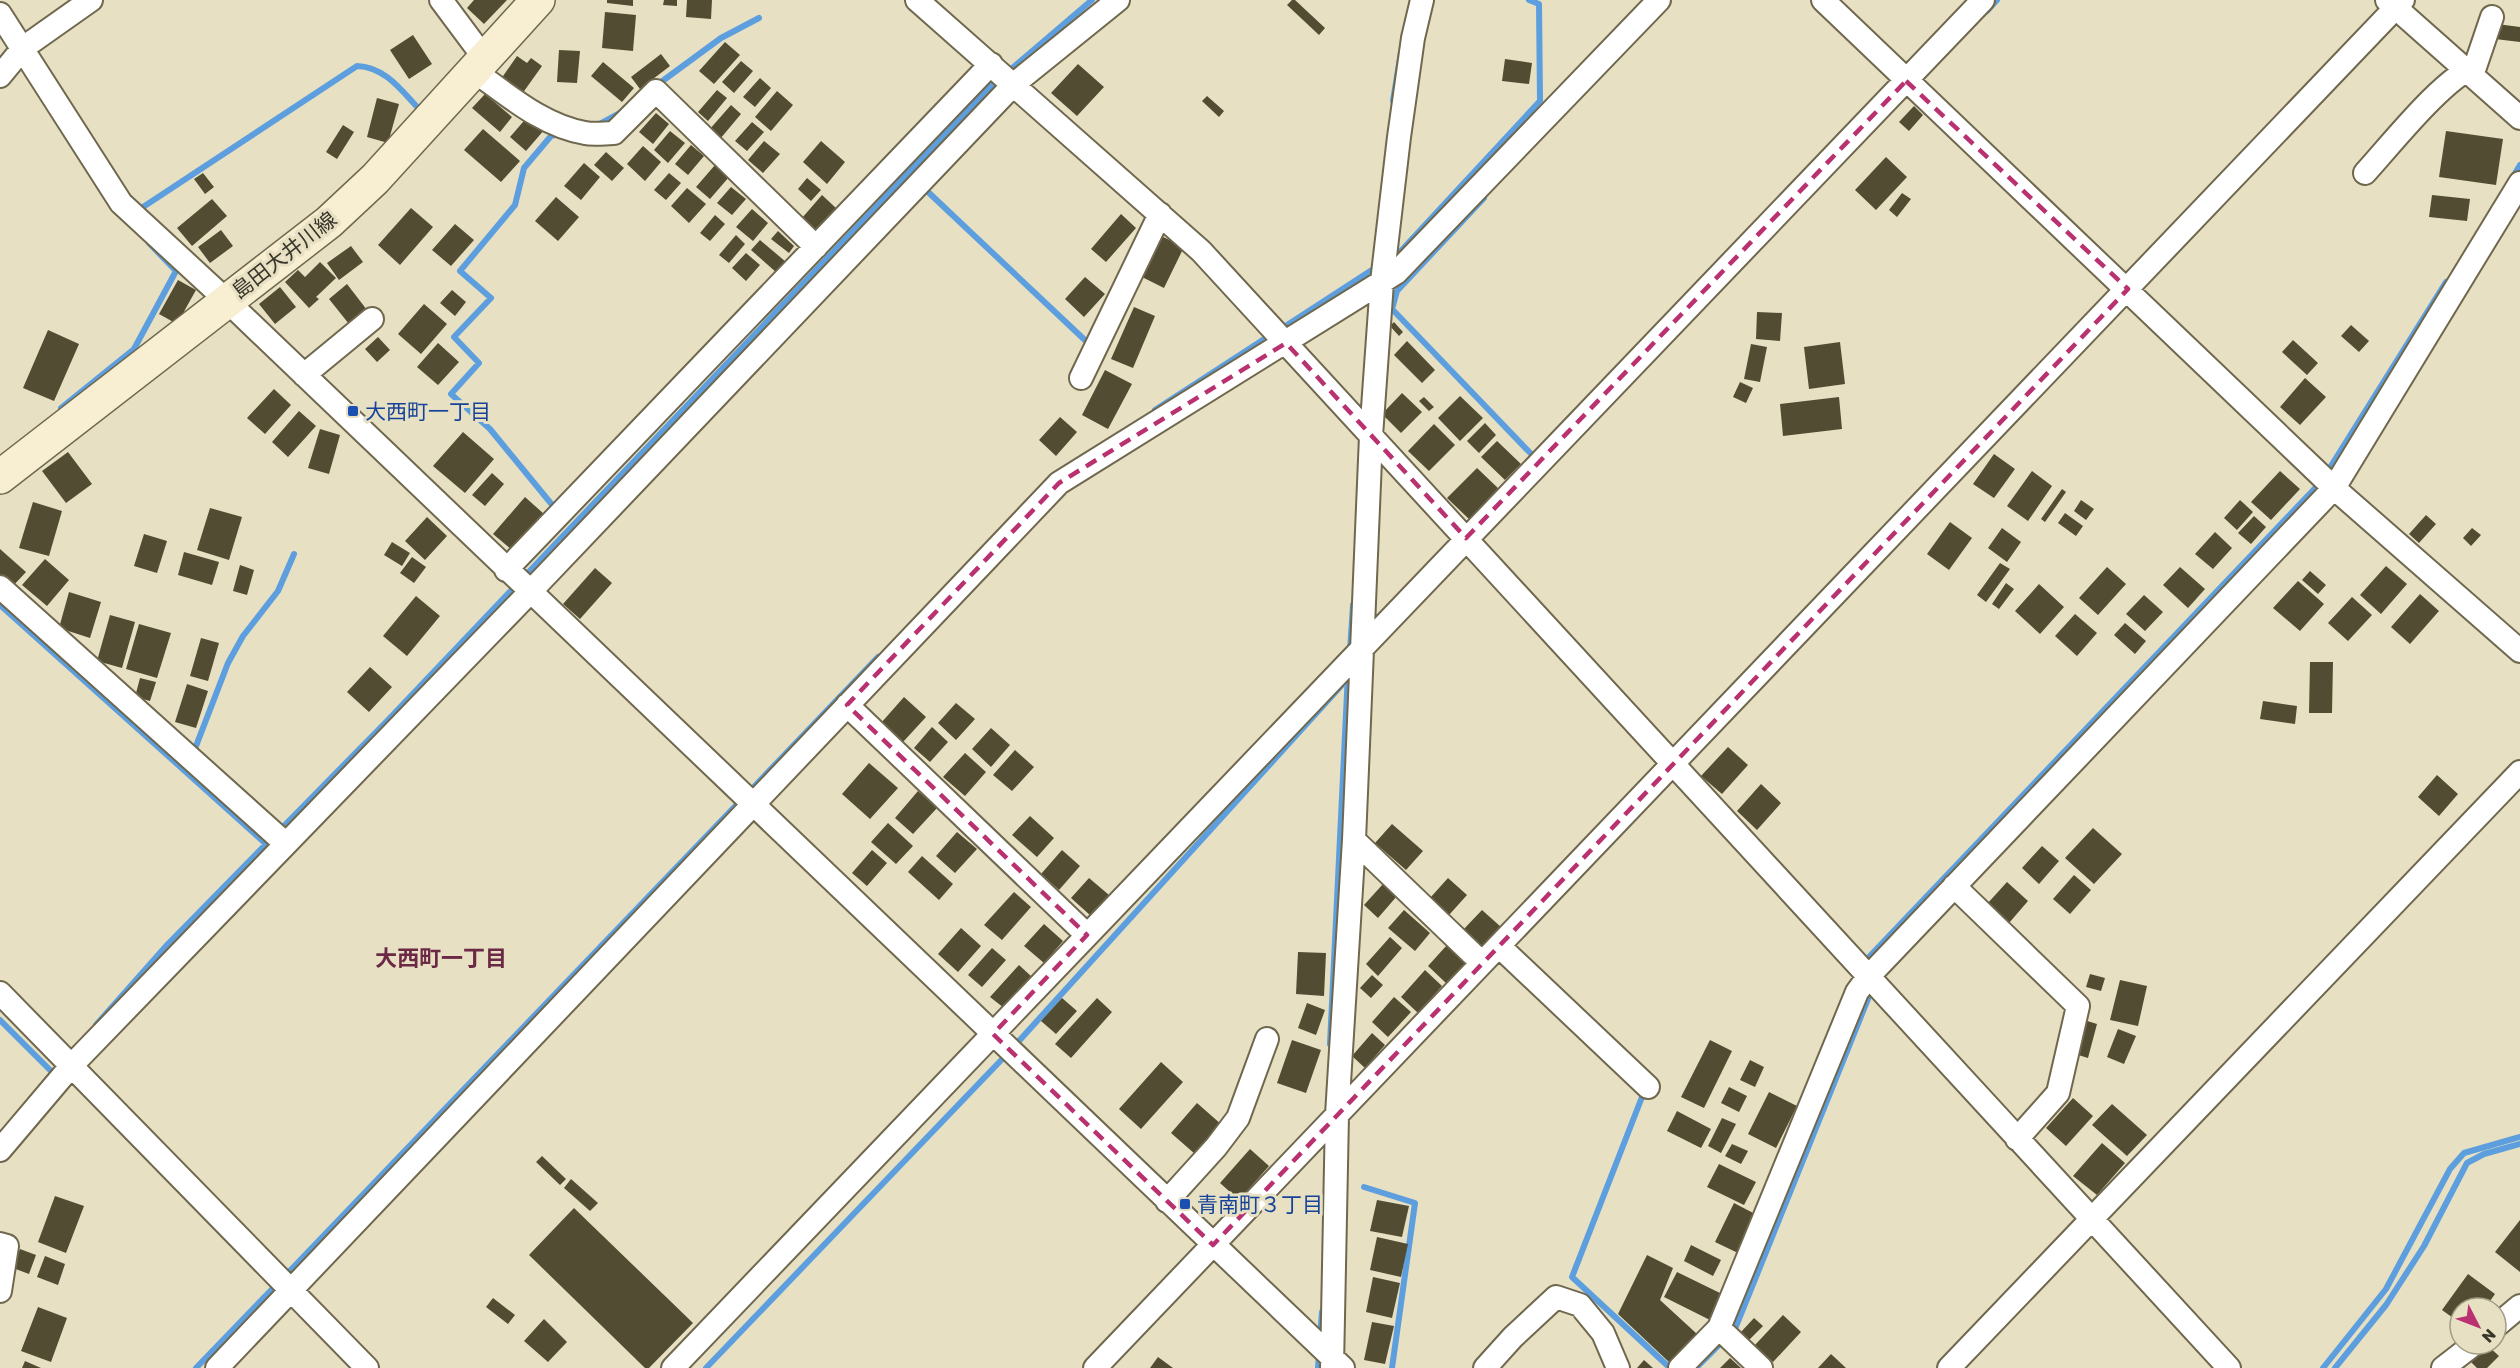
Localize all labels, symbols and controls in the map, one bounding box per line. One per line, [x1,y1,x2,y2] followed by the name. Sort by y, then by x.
[227,206,341,304] street label: 島田大井川線
[365,399,491,424] place label: 大西町一丁目
[346,404,360,418] marker: 大西町一丁目
[375,945,507,972] district label: 大西町一丁目
[1197,1192,1323,1217] place label: 青南町３丁目
[1178,1197,1192,1211] marker: 青南町３丁目
[2448,1296,2508,1356] north arrow
[2478,1325,2500,1346] text: N

